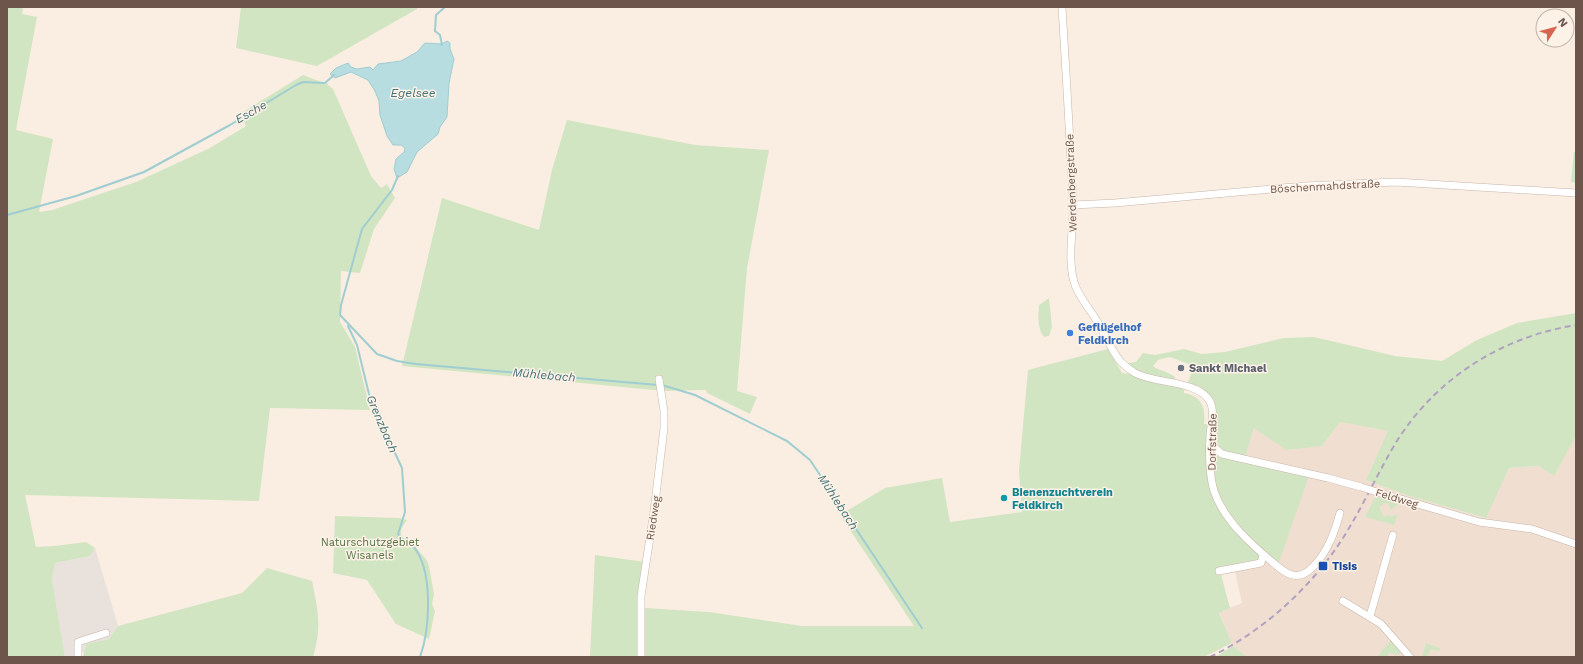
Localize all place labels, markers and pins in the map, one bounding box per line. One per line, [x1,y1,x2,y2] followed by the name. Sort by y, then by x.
[1078,321,1142,347] place label: Geflügelhof Feldkirch
[1065,328,1075,338] marker: Geflügelhof Feldkirch
[1189,362,1267,375] place label: Sankt Michael
[1176,363,1186,373] marker: Sankt Michael
[1012,486,1113,512] place label: Bienenzuchtverein Feldkirch
[999,493,1009,503] marker: Bienenzuchtverein Feldkirch
[1317,560,1329,572] marker: Tisis
[1332,560,1357,573] place label: Tisis

